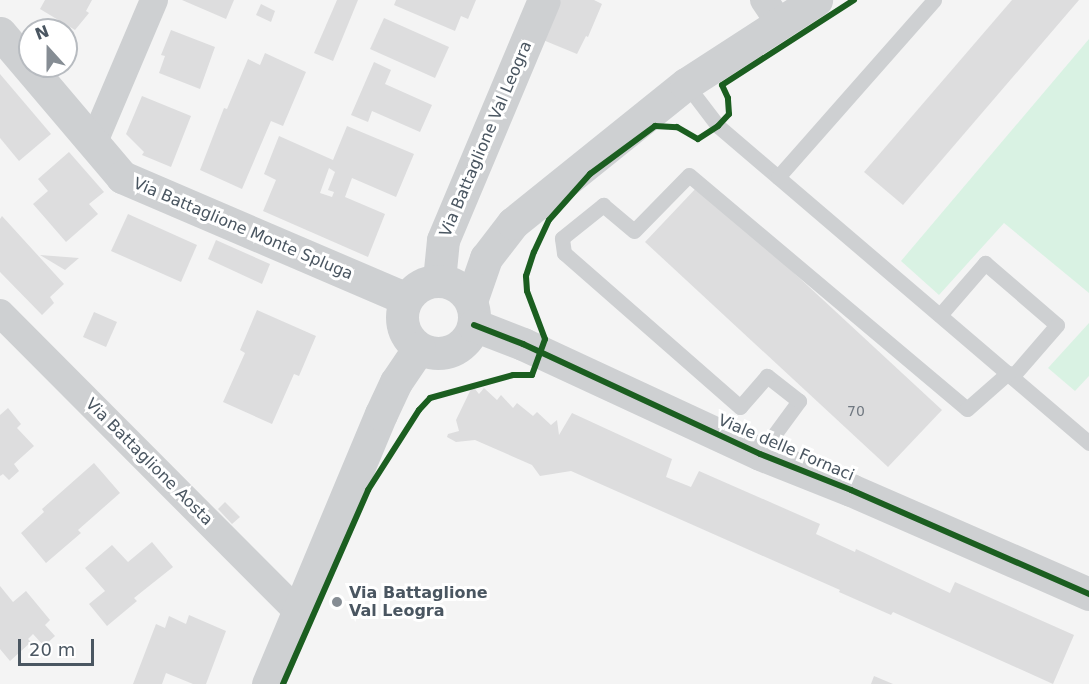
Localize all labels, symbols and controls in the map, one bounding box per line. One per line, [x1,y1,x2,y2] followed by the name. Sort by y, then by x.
[18,18,78,78] north arrow
[32,21,52,44] text: N
[436,38,536,240] street label: Via Battaglione Val Leogra
[130,174,356,284] street label: Via Battaglione Monte Spluga
[81,394,217,530] street label: Via Battaglione Aosta
[847,403,865,419] house number: 70
[715,411,857,485] street label: Viale delle Fornaci
[349,583,488,621] place label: Via Battaglione Val Leogra
[330,595,344,609] marker: Via Battaglione Val Leogra
[21,627,98,665] scale bar
[29,639,75,660] text: 20 m

